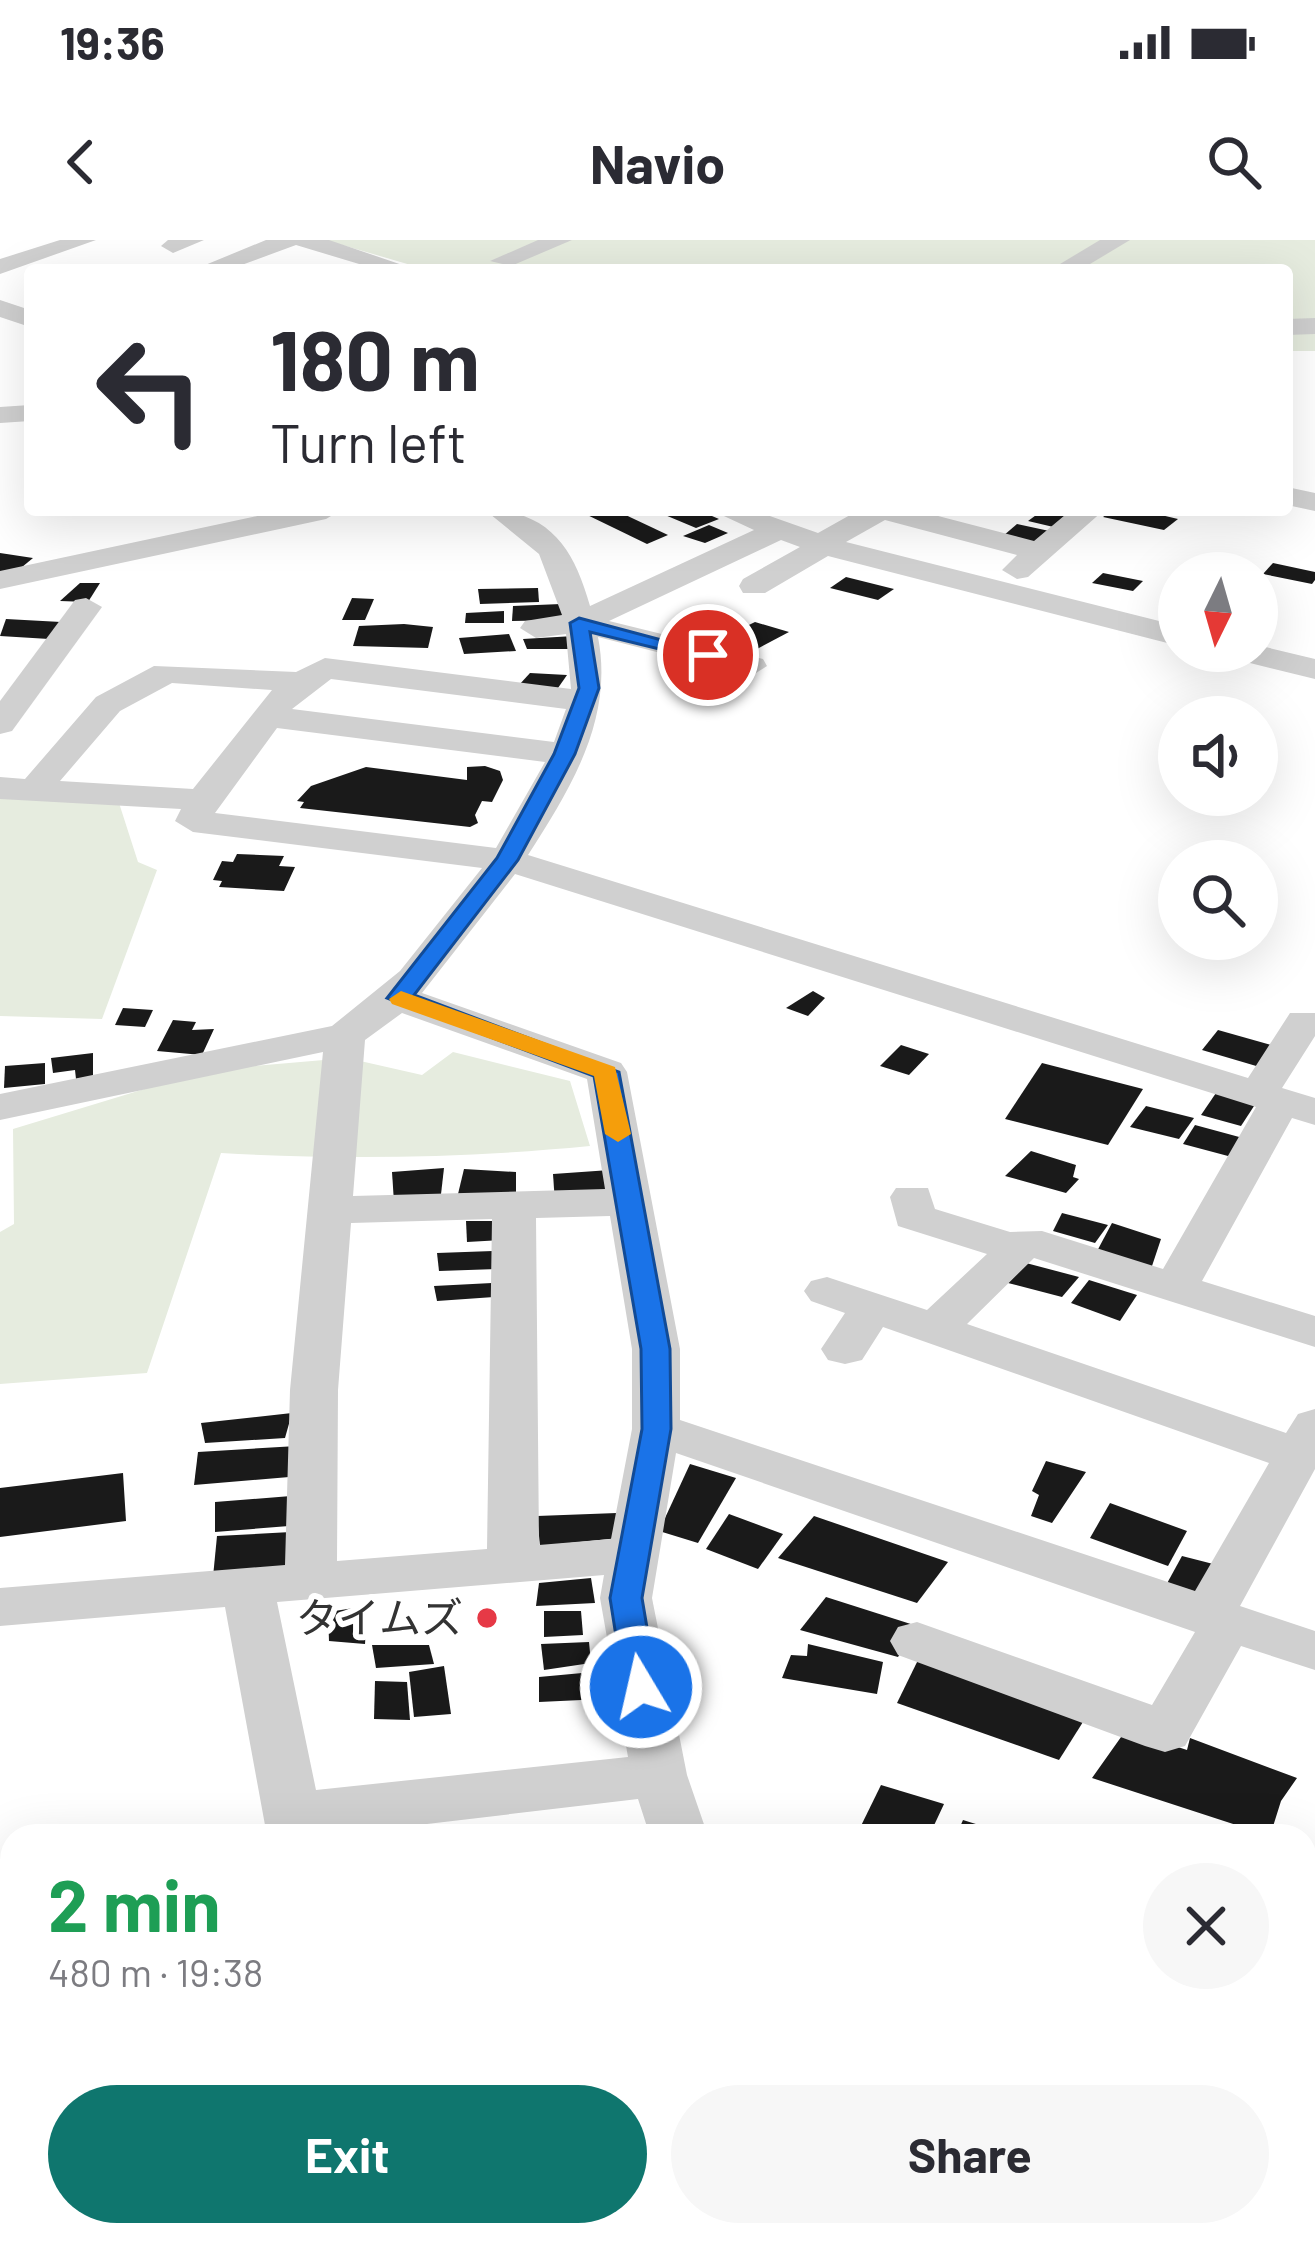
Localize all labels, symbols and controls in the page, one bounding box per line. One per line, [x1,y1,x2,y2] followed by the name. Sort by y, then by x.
[60,15,165,69] text: 19:36
[48,129,114,195] icon: back
[1201,129,1267,195] icon: search
[590,130,725,195] text: Navio
[270,307,480,408] text: 180 m
[72,312,228,468] icon: left
[270,409,467,474] text: Turn left
[1158,552,1278,672] north arrow
[1158,552,1278,960] map controls
[657,604,759,706] pin
[675,622,741,688] icon: arrive
[1158,696,1278,816] button: sound
[1158,840,1278,960] button: search
[296,1591,463,1641] place label: タイムズ
[474,1605,500,1631] marker: タイムズ
[578,1624,704,1750] position arrow
[48,1860,221,1946] text: 2 min
[1143,1863,1269,1989] button: close
[48,1948,263,1995] text: 480 m · 19:38
[48,2085,647,2223] button: Exit
[671,2085,1269,2223] button: Share

